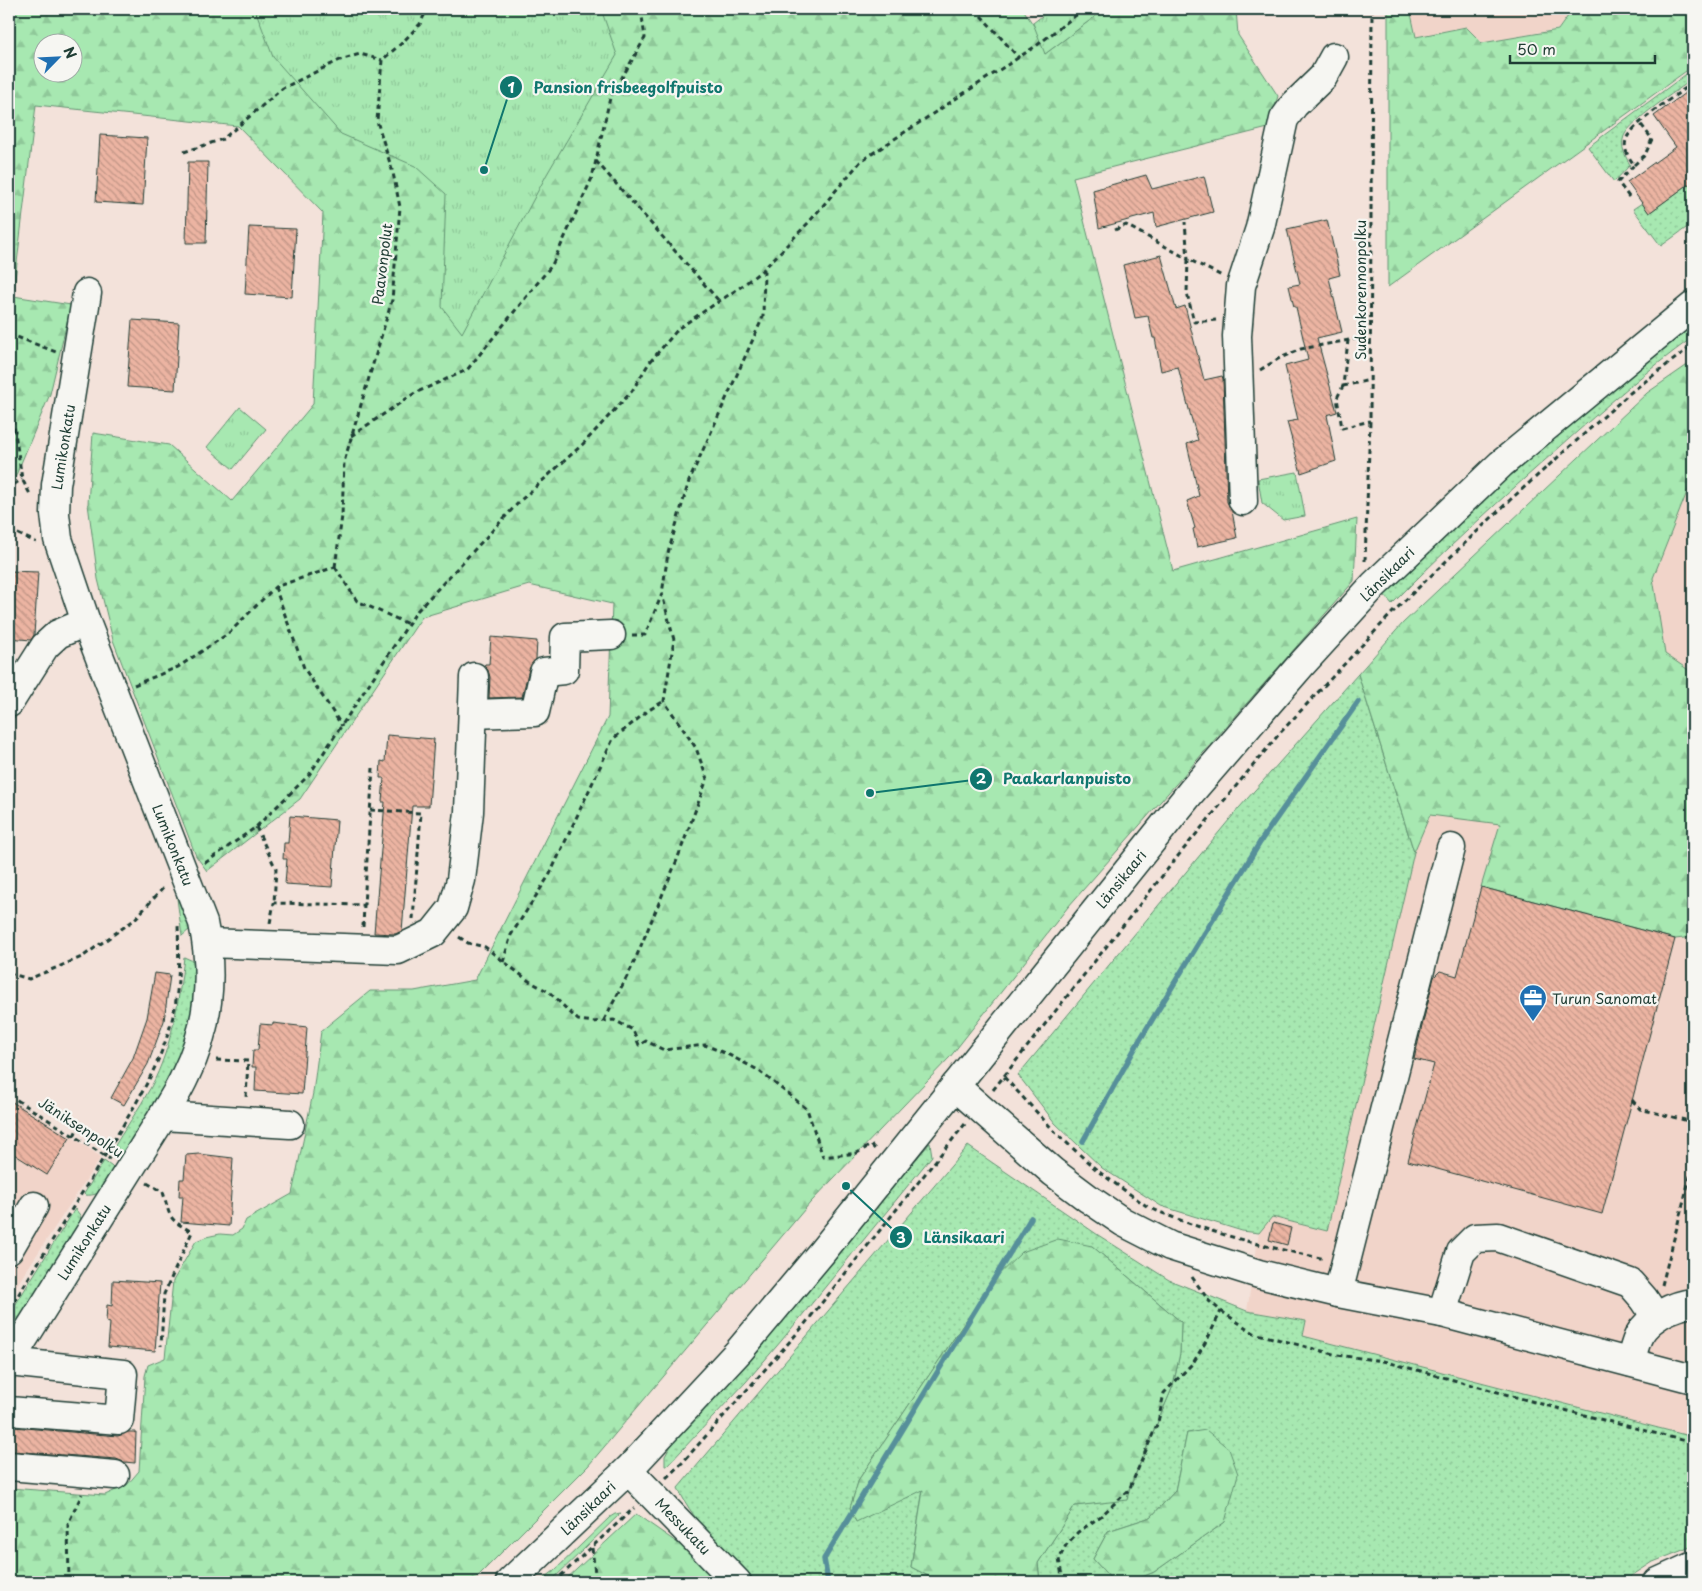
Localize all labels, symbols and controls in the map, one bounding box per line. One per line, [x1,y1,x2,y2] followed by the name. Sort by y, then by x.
[32,32,82,82] north arrow
[1510,32,1654,64] scale bar
[1517,37,1556,60] text: 50 m
[58,43,82,62] text: N
[498,72,732,102] callout: Pansion frisbeegolfpuisto
[507,75,515,98] text: 1
[533,75,723,98] text: Pansion frisbeegolfpuisto
[1350,220,1371,360] street label: Sudenkorennonpolku
[367,222,397,306] street label: Paavonpolut
[46,403,80,491] street label: Lumikonkatu
[1355,542,1419,606] street label: Länsikaari
[968,764,1141,794] callout: Paakarlanpuisto
[976,766,987,789] text: 2
[1003,766,1131,789] text: Paakarlanpuisto
[147,801,199,889] street label: Lumikonkatu
[1091,845,1151,913] street label: Länsikaari
[1518,983,1548,1022] office icon: Turun Sanomat
[1552,988,1657,1009] place label: Turun Sanomat
[34,1092,128,1162] street label: Jäniksenpolku
[52,1200,116,1284] street label: Lumikonkatu
[888,1222,1014,1252] callout: Länsikaari
[896,1225,906,1248] text: 3
[923,1225,1005,1248] text: Länsikaari
[556,1476,620,1540] street label: Länsikaari
[650,1493,716,1559] street label: Messukatu

